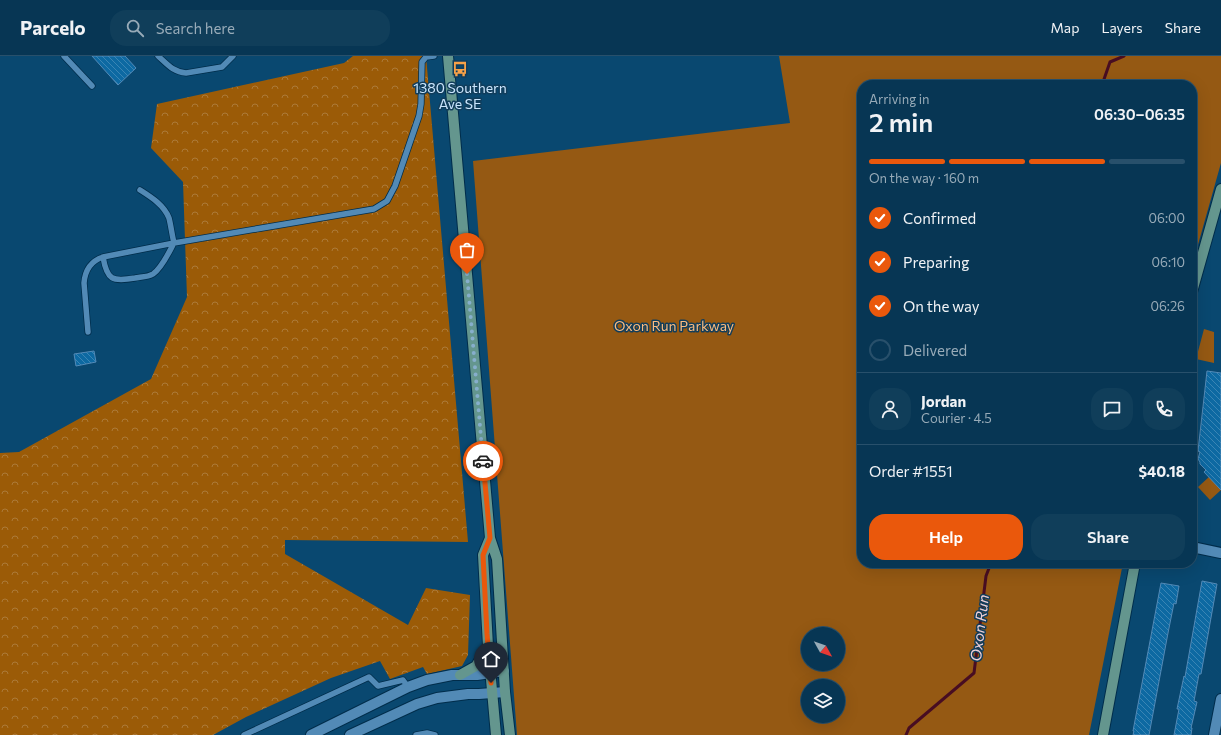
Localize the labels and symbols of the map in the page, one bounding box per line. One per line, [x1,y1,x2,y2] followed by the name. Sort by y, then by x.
[451,60,469,78] bus stop icon: 1380 Southern Ave SE
[413,79,507,112] place label: 1380 Southern Ave SE
[450,233,484,274] pin
[614,317,734,334] park label: Oxon Run Parkway
[463,441,503,481] courier
[966,593,992,662] water label: Oxon Run
[801,627,845,671] north arrow
[474,642,508,683] pin

